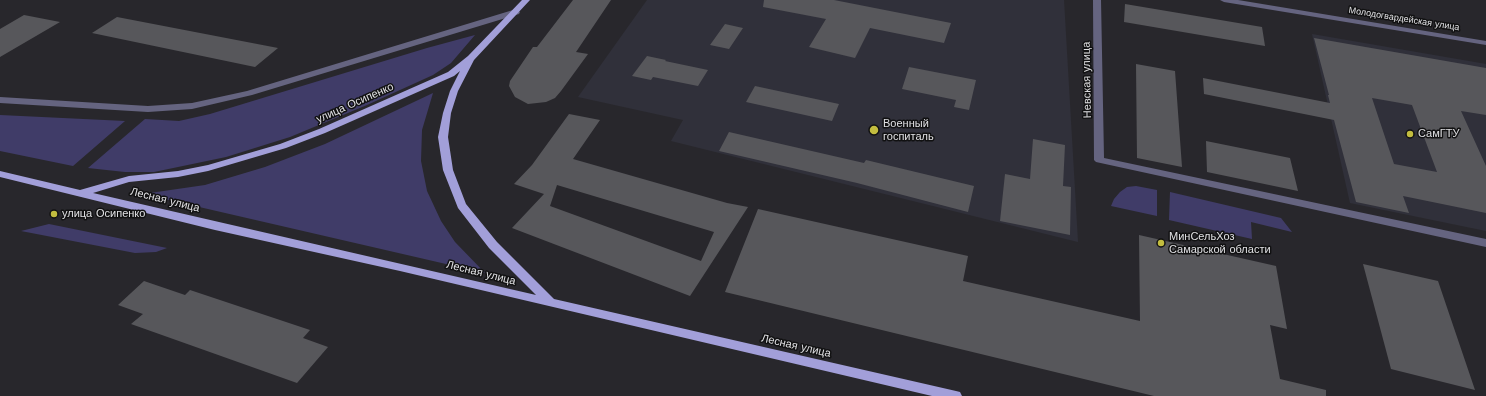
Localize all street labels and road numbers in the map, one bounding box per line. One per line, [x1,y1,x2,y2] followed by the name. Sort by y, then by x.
[1348,5,1460,33] street label: Молодогвардейская улица
[1080,42,1094,118] street label: Невская улица
[314,80,396,126] street label: улица Осипенко
[129,185,201,215] street label: Лесная улица
[445,258,517,288] street label: Лесная улица
[760,332,832,360] street label: Лесная улица

